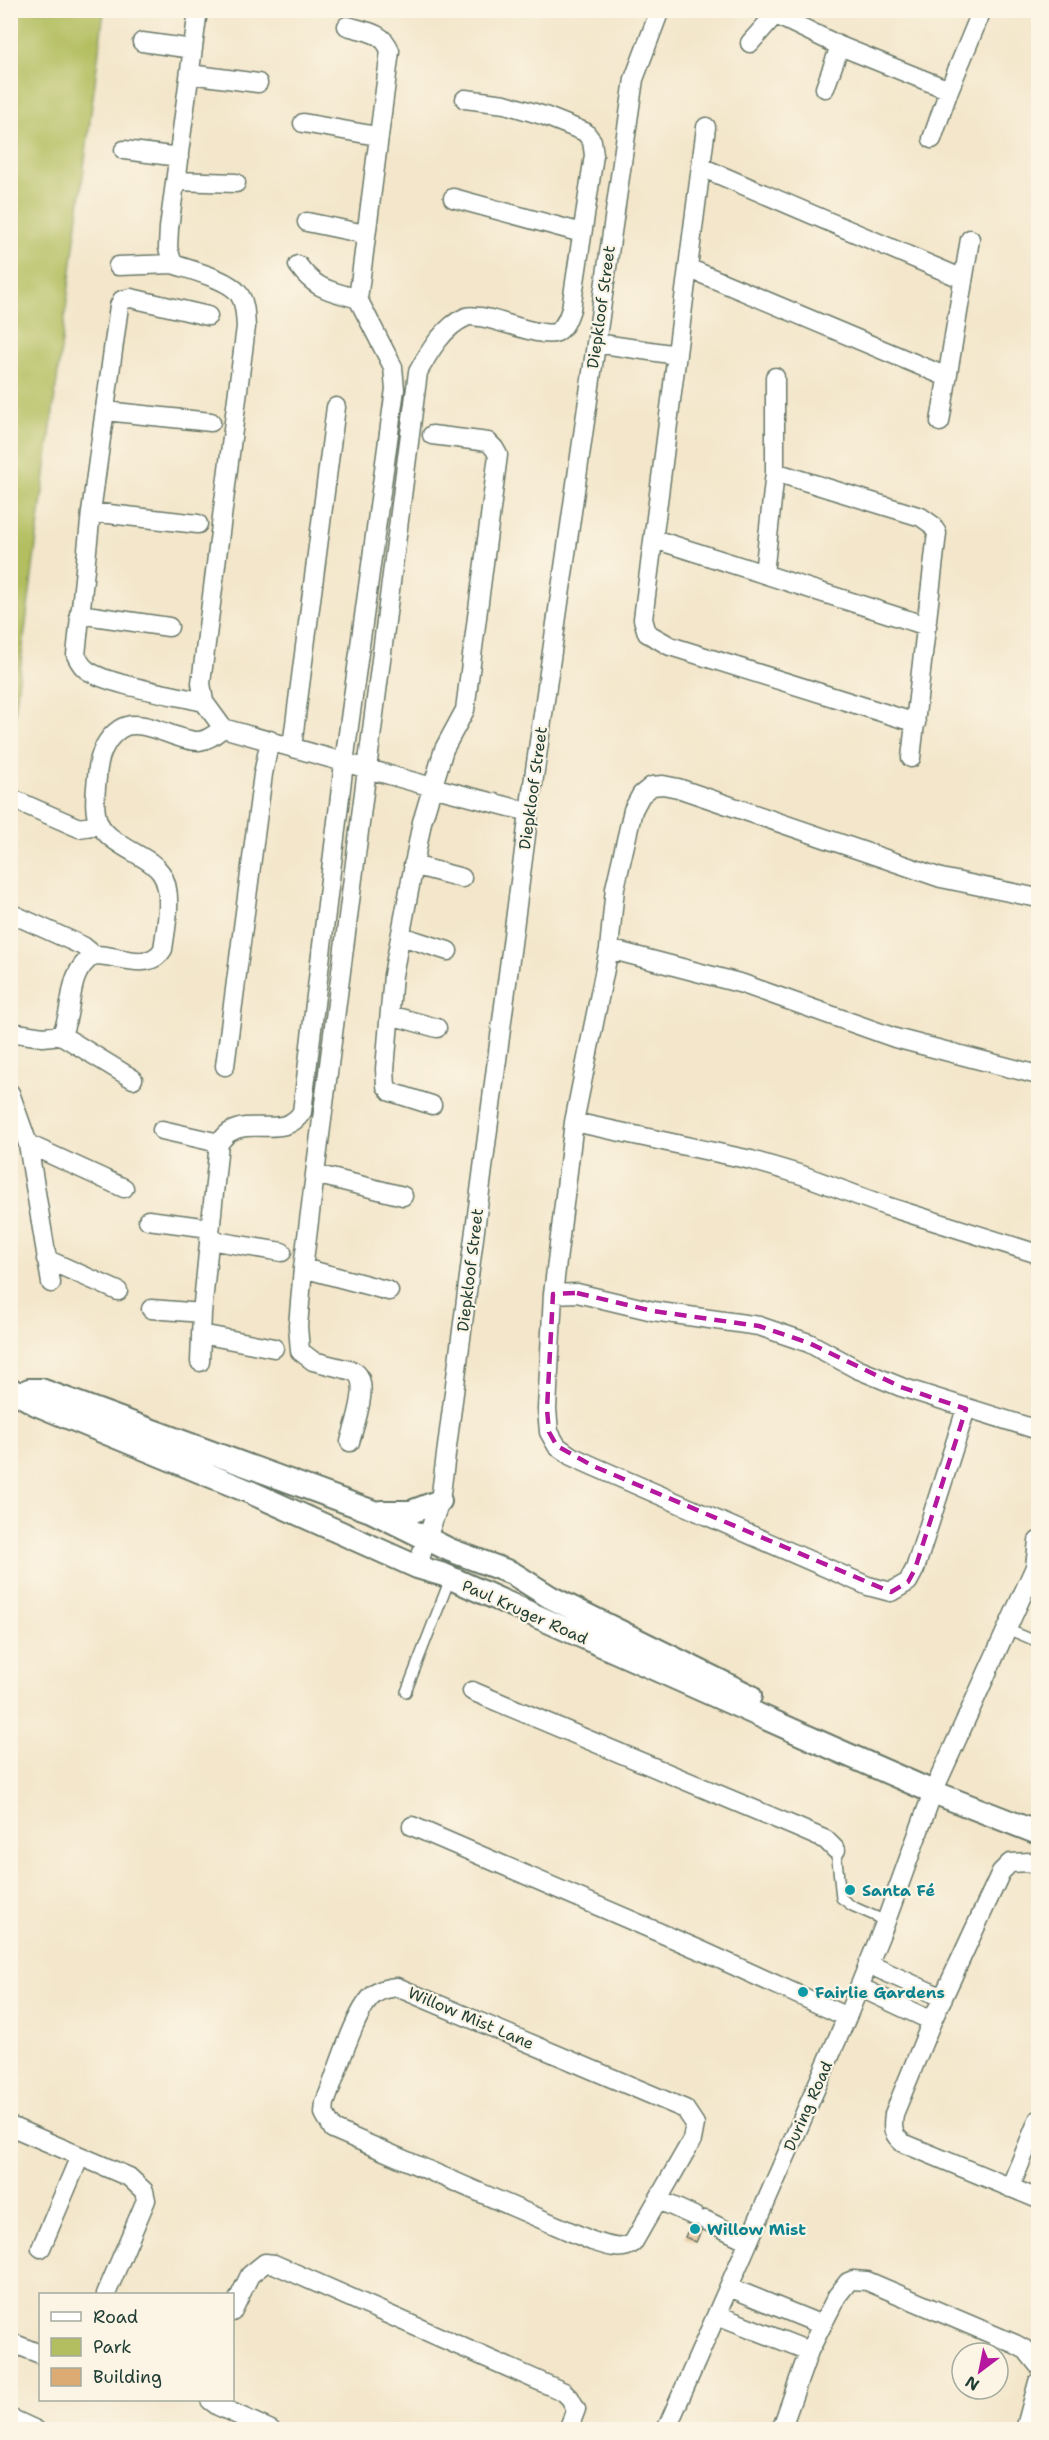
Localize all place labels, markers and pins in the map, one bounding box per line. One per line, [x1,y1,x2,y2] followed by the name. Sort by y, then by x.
[862,1880,936,1901] place label: Santa Fé
[843,1883,857,1897] marker: Santa Fé
[815,1982,945,2003] place label: Fairlie Gardens
[796,1985,810,1999] marker: Fairlie Gardens
[707,2219,806,2240] place label: Willow Mist
[688,2222,702,2236] marker: Willow Mist

